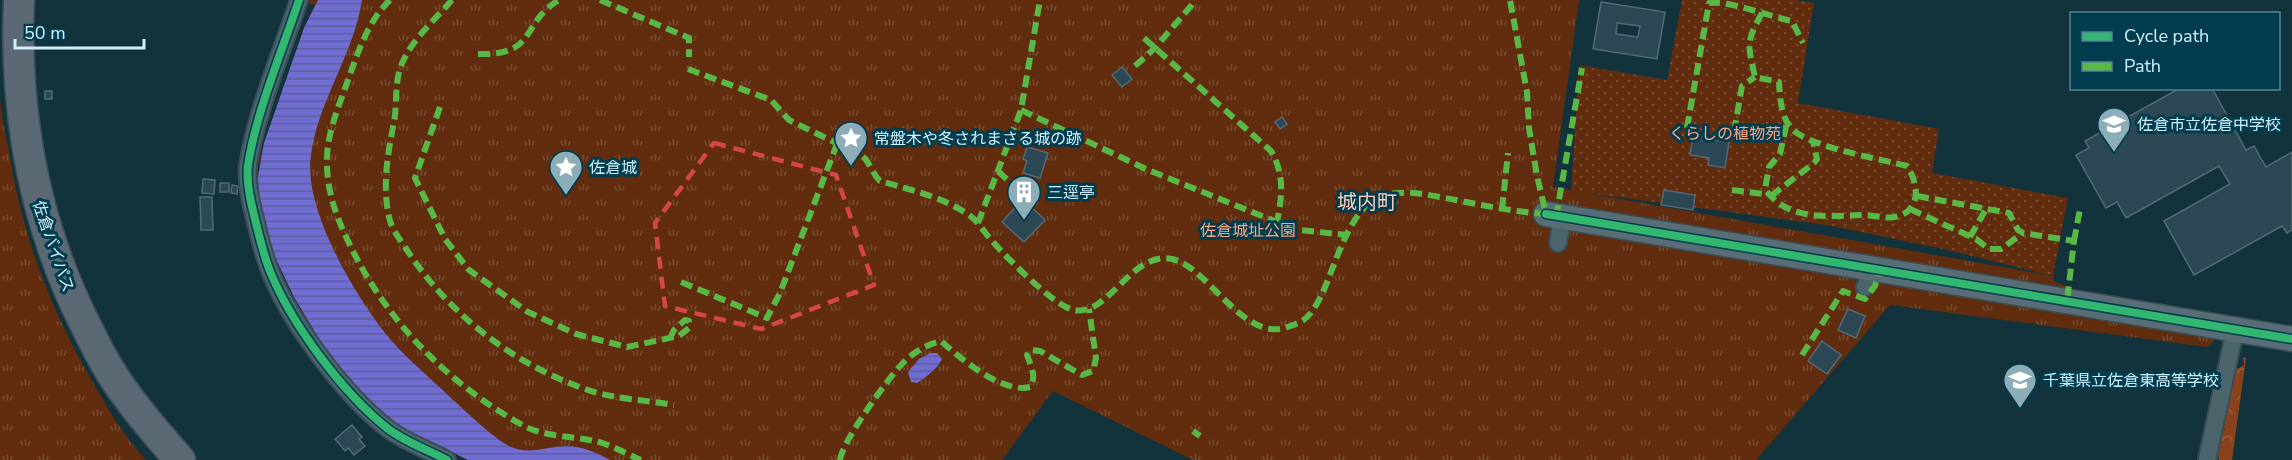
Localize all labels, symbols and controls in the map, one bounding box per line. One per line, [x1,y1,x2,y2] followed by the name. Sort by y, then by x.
[15,12,144,50] scale bar
[2070,12,2280,90] legend
[24,21,66,45] text: 50 m
[2124,24,2209,48] text: Cycle path
[2124,54,2161,78] text: Path
[2096,106,2132,153] school or university icon: 佐倉市立佐倉中学校
[2137,114,2281,136] place label: 佐倉市立佐倉中学校
[833,120,869,167] place icon: 常盤木や冬されまさる城の跡
[1669,123,1781,145] park label: くらしの植物苑
[874,128,1082,150] place label: 常盤木や冬されまさる城の跡
[548,149,584,196] place icon: 佐倉城
[589,157,637,179] place label: 佐倉城
[1006,174,1042,221] building icon: 三逕亭
[1047,182,1095,204] place label: 三逕亭
[1337,189,1397,216] district label: 城内町
[27,198,79,295] street label: 佐倉バイパス
[1200,220,1296,242] park label: 佐倉城址公園
[2002,362,2038,409] school or university icon: 千葉県立佐倉東高等学校
[2043,370,2219,392] place label: 千葉県立佐倉東高等学校

